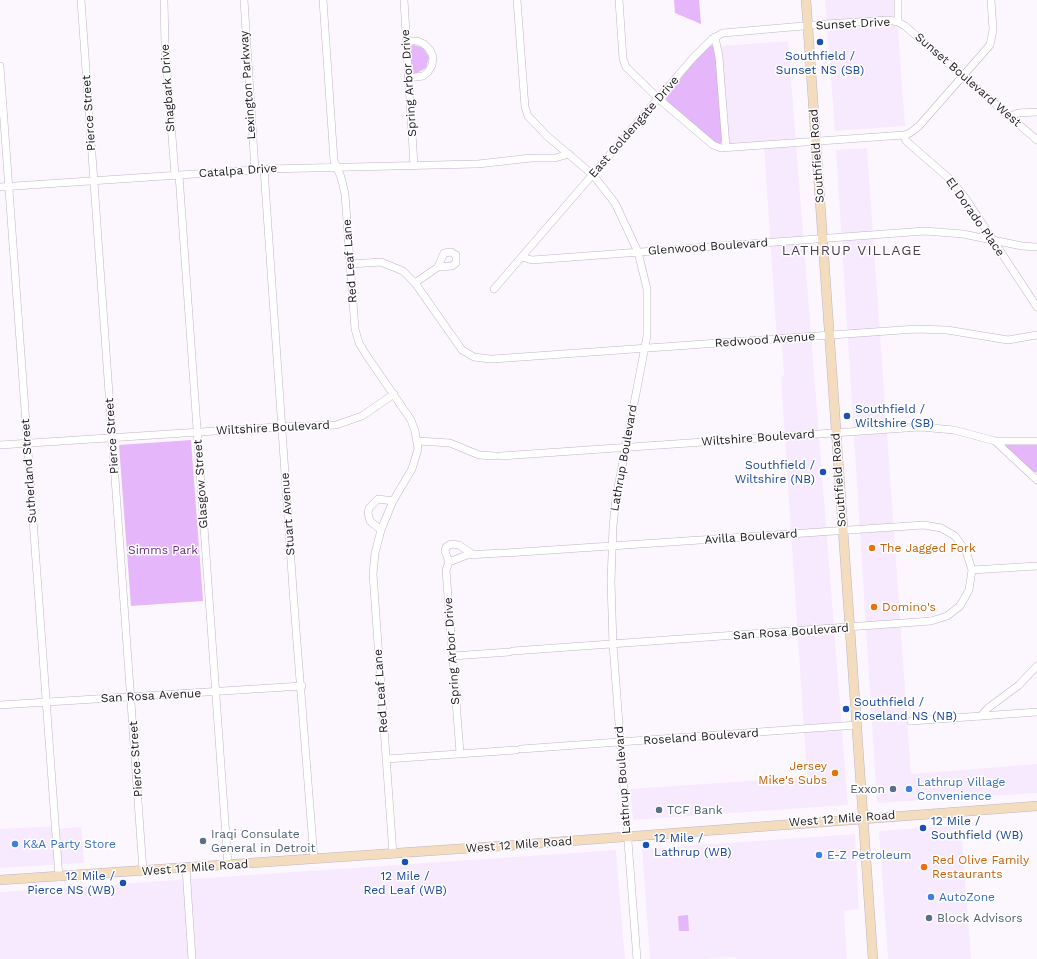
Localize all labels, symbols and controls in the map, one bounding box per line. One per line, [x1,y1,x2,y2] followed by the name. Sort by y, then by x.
[815,15,891,33] street label: Sunset Drive
[398,29,420,137] street label: Spring Arbor Drive
[237,30,259,140] street label: Lexington Parkway
[912,30,1024,130] street label: Sunset Boulevard West
[815,37,825,47] marker: Southfield / Sunset NS (SB)
[158,43,178,133] street label: Shagbark Drive
[776,49,864,77] place label: Southfield / Sunset NS (SB)
[586,73,682,181] street label: East Goldengate Drive
[79,75,99,151] street label: Pierce Street
[807,109,827,203] street label: Southfield Road
[198,161,278,181] street label: Catalpa Drive
[942,175,1008,259] street label: El Dorado Place
[340,219,360,303] street label: Red Leaf Lane
[647,236,769,258] street label: Glenwood Boulevard
[782,243,922,259] district label: LATHRUP VILLAGE
[714,329,816,351] street label: Redwood Avenue
[102,398,122,474] street label: Pierce Street
[855,402,934,430] place label: Southfield / Wiltshire (SB)
[608,404,640,512] street label: Lathrup Boulevard
[842,411,852,421] marker: Southfield / Wiltshire (SB)
[18,418,40,524] street label: Sutherland Street
[216,418,330,438] street label: Wiltshire Boulevard
[701,427,815,449] street label: Wiltshire Boulevard
[829,433,849,527] street label: Southfield Road
[191,439,211,529] street label: Glasgow Street
[735,458,815,486] place label: Southfield / Wiltshire (NB)
[818,467,828,477] marker: Southfield / Wiltshire (NB)
[278,472,298,556] street label: Stuart Avenue
[704,527,798,547] street label: Avilla Boulevard
[880,541,976,555] place label: The Jagged Fork
[128,543,198,557] park label: Simms Park
[867,543,877,553] marker: The Jagged Fork
[441,597,463,705] street label: Spring Arbor Drive
[882,600,936,614] place label: Domino's
[869,602,879,612] marker: Domino's
[733,621,849,643] street label: San Rosa Boulevard
[371,649,391,733] street label: Red Leaf Lane
[100,686,202,706] street label: San Rosa Avenue
[854,695,957,723] place label: Southfield / Roseland NS (NB)
[841,704,851,714] marker: Southfield / Roseland NS (NB)
[126,721,146,797] street label: Pierce Street
[612,726,634,834] street label: Lathrup Boulevard
[643,726,759,748] street label: Roseland Boulevard
[758,759,827,787] place label: Jersey Mike's Subs
[830,768,840,778] marker: Jersey Mike's Subs
[917,775,1006,803] place label: Lathrup Village Convenience
[850,782,885,796] place label: Exxon
[888,784,898,794] marker: Exxon
[904,784,914,794] marker: Lathrup Village Convenience
[667,803,722,817] place label: TCF Bank
[654,805,664,815] marker: TCF Bank
[788,808,896,830] street label: West 12 Mile Road
[931,814,1023,842] place label: 12 Mile / Southfield (WB)
[918,823,928,833] marker: 12 Mile / Southfield (WB)
[211,827,316,855] place label: Iraqi Consulate General in Detroit
[654,831,731,859] place label: 12 Mile / Lathrup (WB)
[465,834,573,856] street label: West 12 Mile Road
[198,836,208,846] marker: Iraqi Consulate General in Detroit
[23,837,116,851] place label: K&A Party Store
[10,839,20,849] marker: K&A Party Store
[641,840,651,850] marker: 12 Mile / Lathrup (WB)
[827,848,912,862] place label: E-Z Petroleum
[814,850,824,860] marker: E-Z Petroleum
[932,853,1029,881] place label: Red Olive Family Restaurants
[141,857,249,879] street label: West 12 Mile Road
[400,857,410,867] marker: 12 Mile / Red Leaf (WB)
[919,862,929,872] marker: Red Olive Family Restaurants
[27,869,115,897] place label: 12 Mile / Pierce NS (WB)
[363,869,447,897] place label: 12 Mile / Red Leaf (WB)
[118,878,128,888] marker: 12 Mile / Pierce NS (WB)
[939,890,995,904] place label: AutoZone
[926,892,936,902] marker: AutoZone
[937,911,1023,925] place label: Block Advisors
[924,913,934,923] marker: Block Advisors

